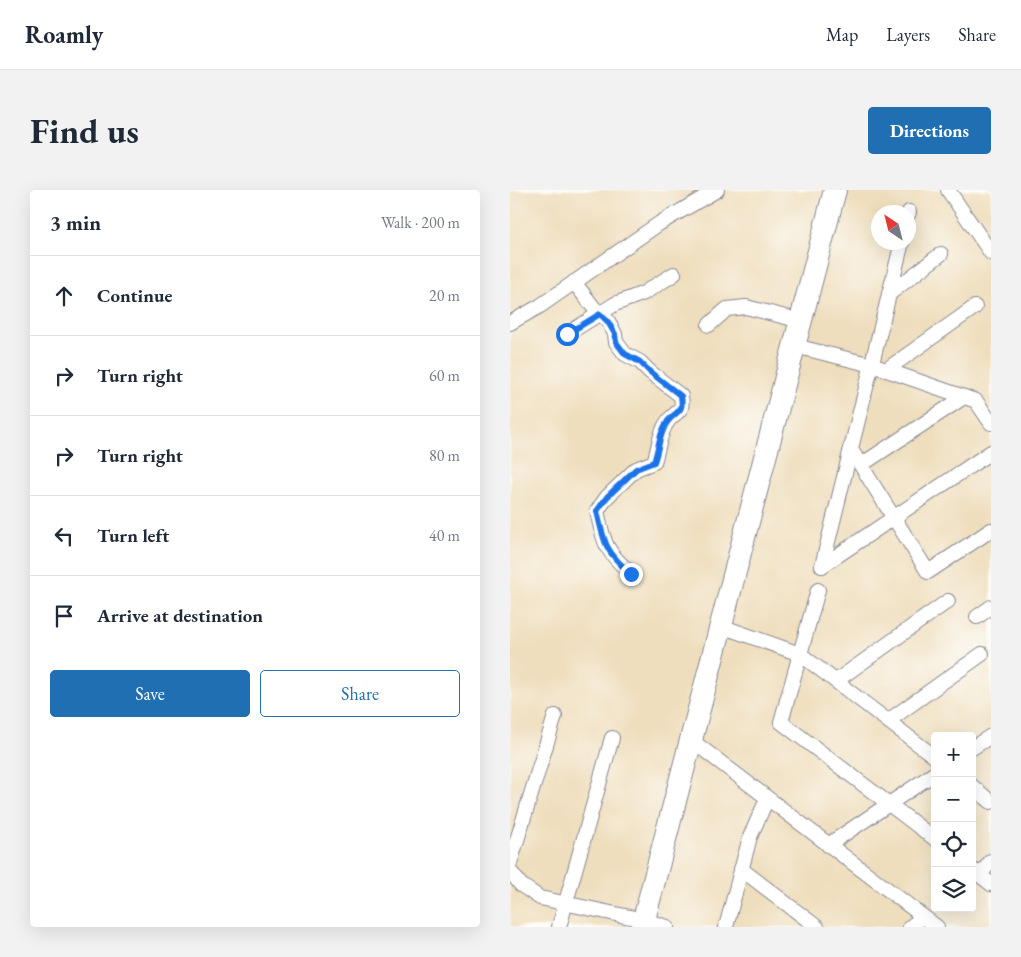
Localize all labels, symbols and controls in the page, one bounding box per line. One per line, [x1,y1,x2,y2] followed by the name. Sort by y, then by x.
[25,19,103,50] text: Roamly
[826,23,858,46] text: Map
[886,23,930,46] text: Layers
[958,23,996,46] text: Share
[868,107,991,154] button: Directions
[30,108,139,153] text: Find us
[871,205,916,250] north arrow
[50,209,101,236] text: 3 min
[381,212,460,233] text: Walk · 200 m
[50,282,78,310] icon: ahead
[97,283,172,308] text: Continue
[429,285,460,306] text: 20 m
[556,323,579,346] route start
[50,362,78,390] icon: right
[97,363,183,388] text: Turn right
[429,365,460,386] text: 60 m
[50,442,78,470] icon: right
[97,443,183,468] text: Turn right
[429,445,460,466] text: 80 m
[50,522,78,550] icon: left
[97,523,169,548] text: Turn left
[429,525,460,546] text: 40 m
[620,563,643,586] route end
[50,602,78,630] icon: arrive
[97,603,263,628] text: Arrive at destination
[50,670,250,717] button: Save
[260,670,460,717] button: Share
[931,732,976,912] map controls
[931,732,976,777] button: +
[931,777,976,822] button: −
[931,822,976,867] button: locate
[931,867,976,912] button: layers

